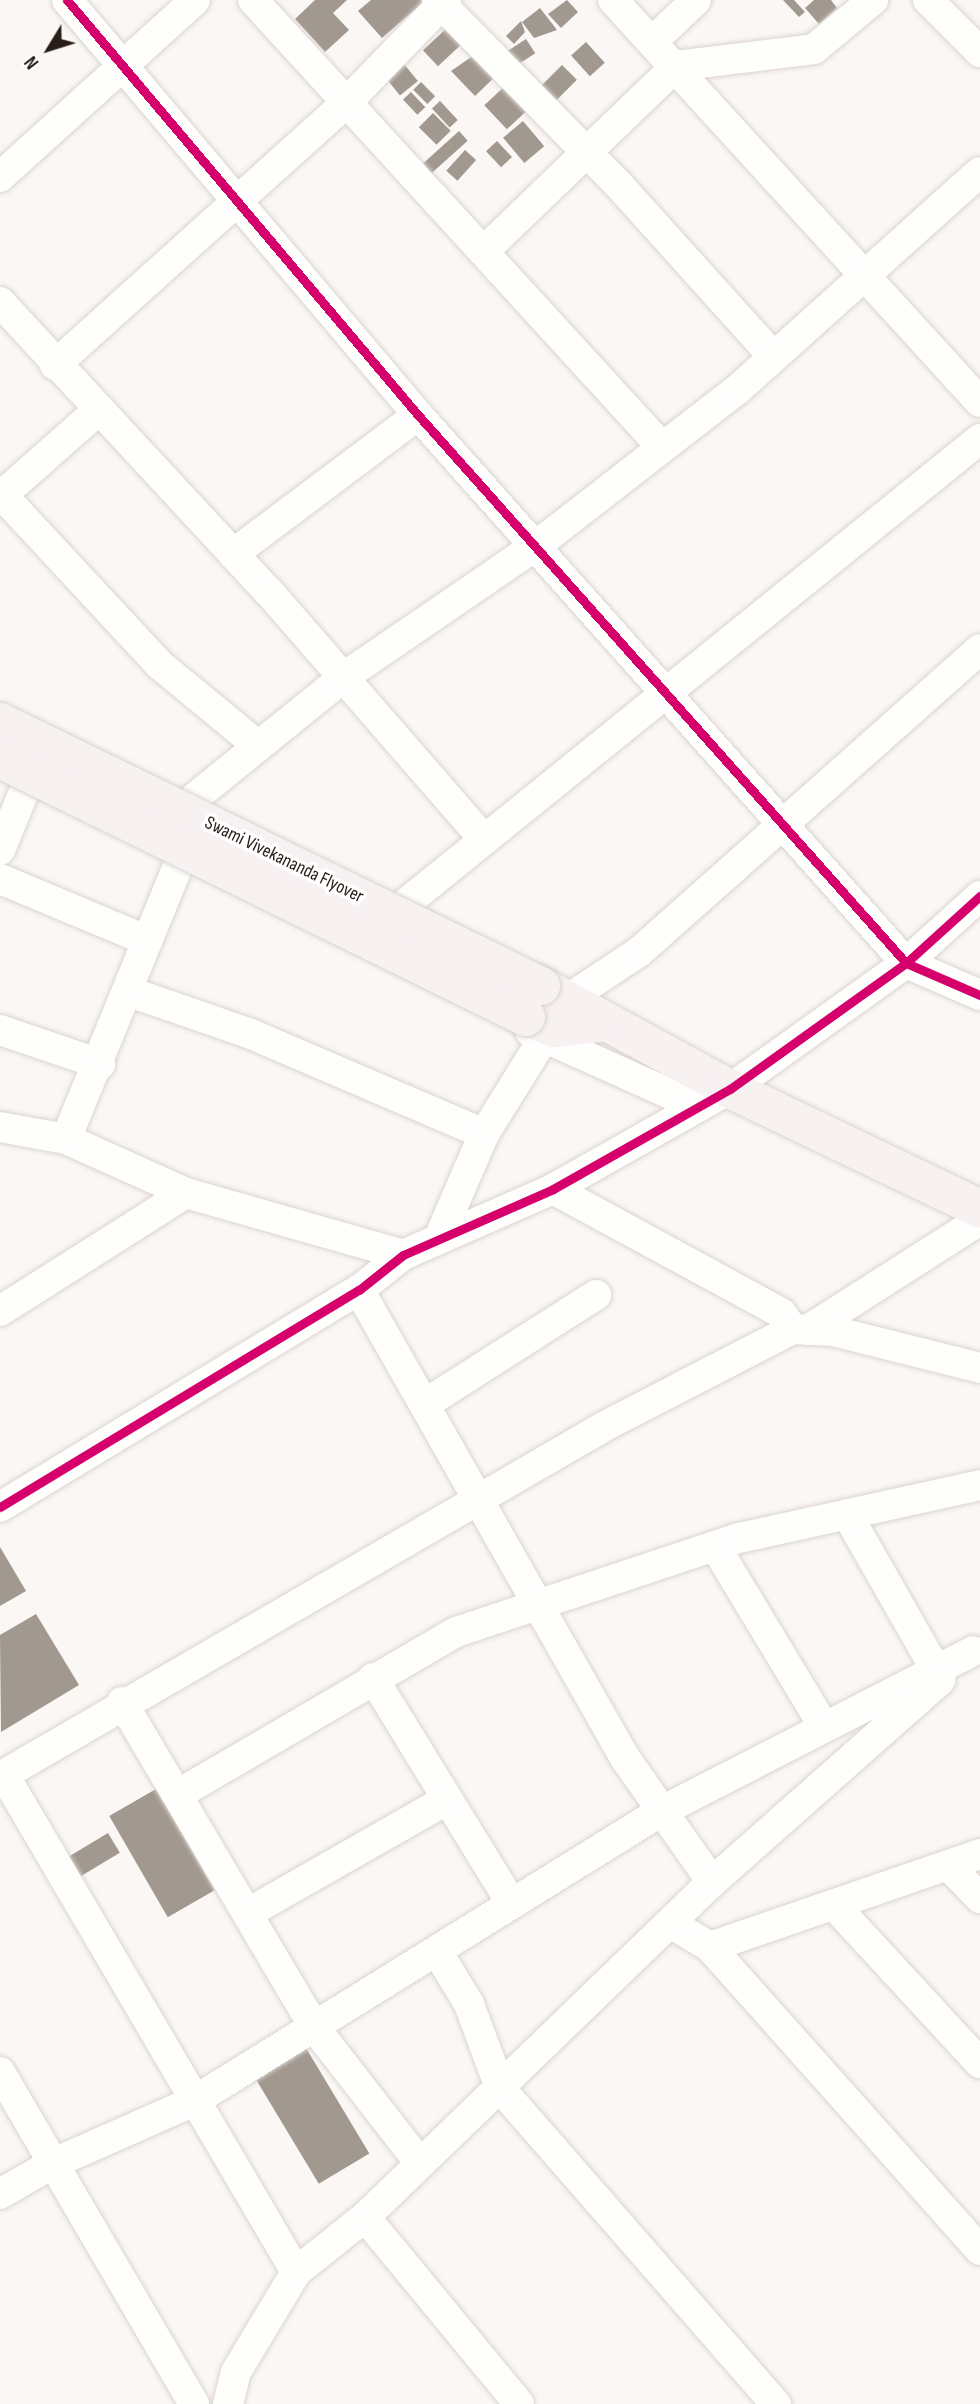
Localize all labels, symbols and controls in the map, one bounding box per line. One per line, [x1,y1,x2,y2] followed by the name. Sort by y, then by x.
[14,14,84,84] north arrow
[20,51,44,73] text: N
[201,812,367,908] street label: Swami Vivekananda Flyover

